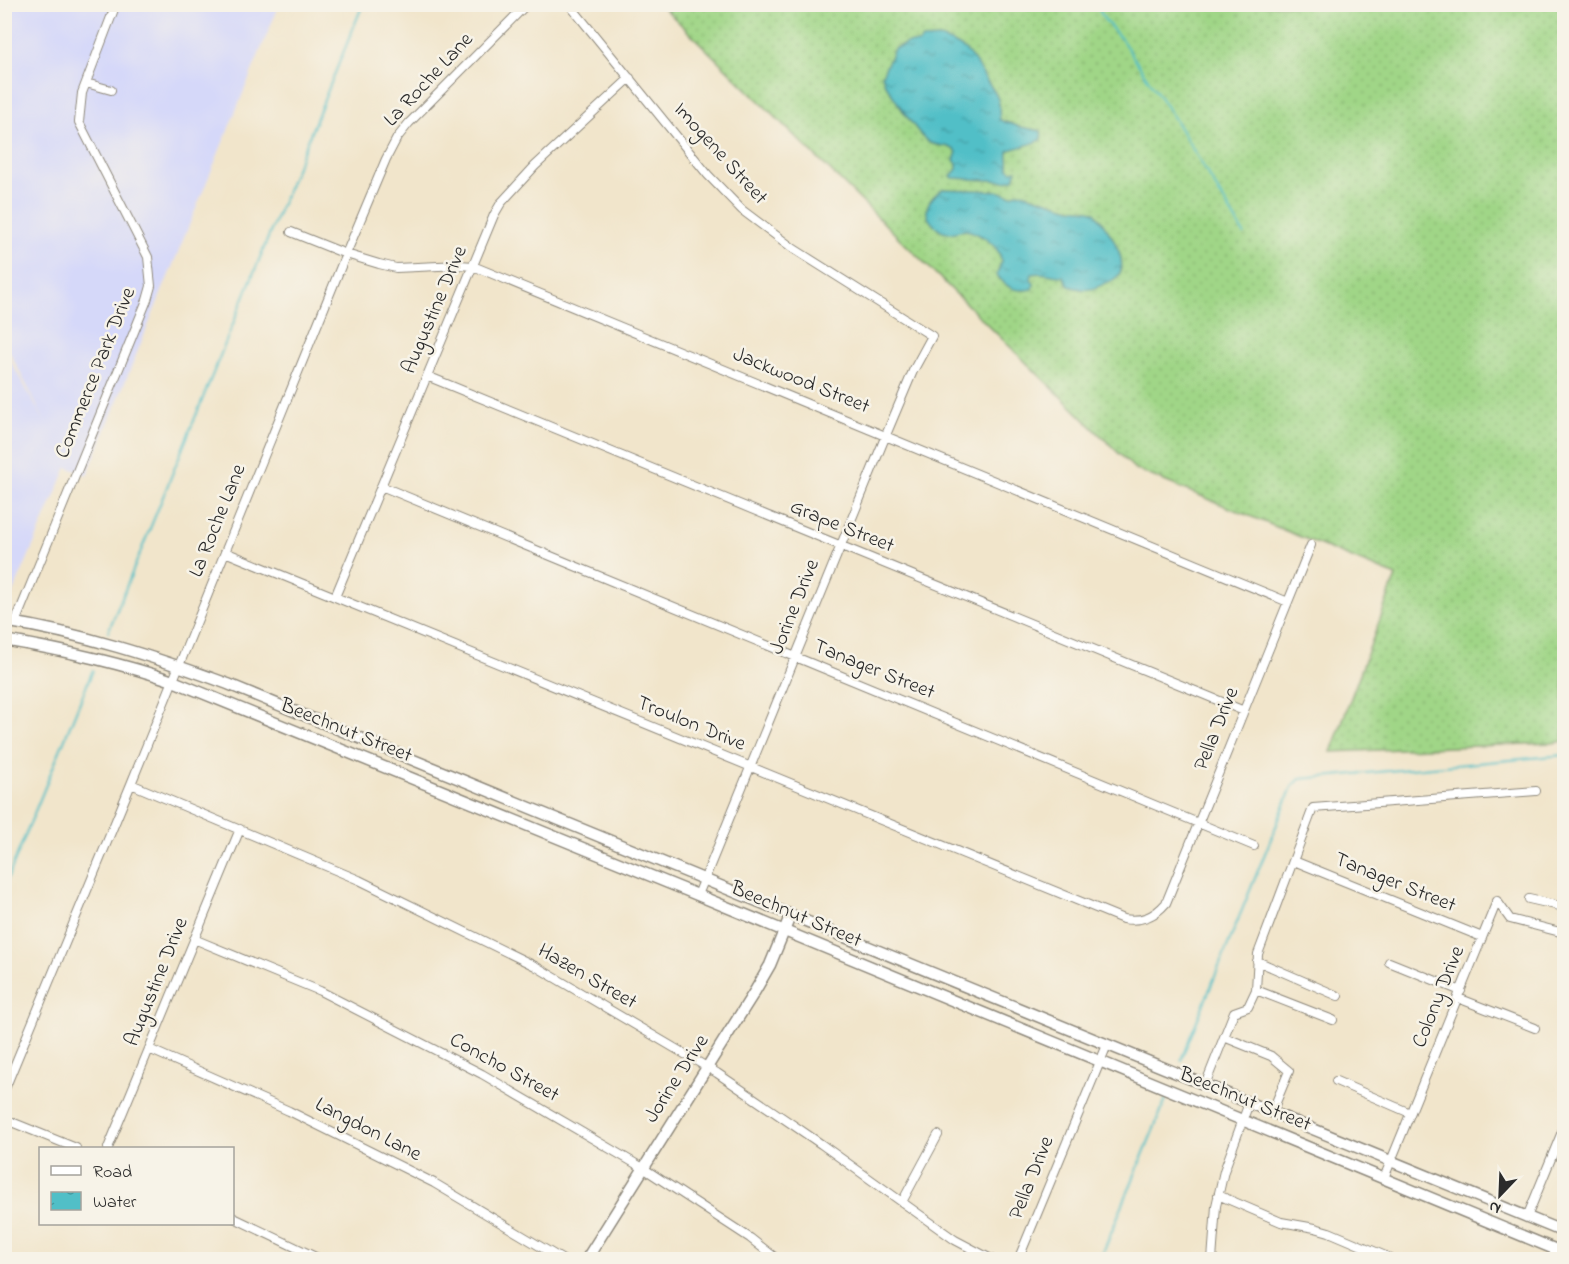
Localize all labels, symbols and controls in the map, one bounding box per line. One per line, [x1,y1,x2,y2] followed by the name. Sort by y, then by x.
[377,26,481,134] street label: La Roche Lane
[664,96,774,213] street label: Imogene Street
[394,241,478,380] street label: Augustine Drive
[48,282,144,463] street label: Commerce Park Drive
[728,340,874,422] street label: Jackwood Street
[182,459,255,582] street label: La Roche Lane
[785,492,899,562] street label: Grape Street
[762,554,828,659] street label: Jorine Drive
[808,632,939,710] street label: Tanager Street
[1187,682,1248,775] street label: Pella Drive
[632,688,751,760] street label: Troulon Drive
[275,691,416,771] street label: Beechnut Street
[1329,845,1460,923] street label: Tanager Street
[725,873,866,956] street label: Beechnut Street
[117,912,199,1052] street label: Augustine Drive
[532,936,642,1018] street label: Hazen Street
[1405,941,1475,1053] street label: Colony Drive
[444,1026,564,1110] street label: Concho Street
[637,1028,717,1129] street label: Jorine Drive
[1174,1060,1315,1140] street label: Beechnut Street
[309,1090,427,1172] street label: Langdon Lane
[1002,1131,1063,1224] street label: Pella Drive
[39,1147,234,1225] legend
[93,1160,132,1186] text: Road
[1470,1165,1530,1225] north arrow
[93,1190,137,1216] text: Water
[1485,1194,1505,1220] text: N

